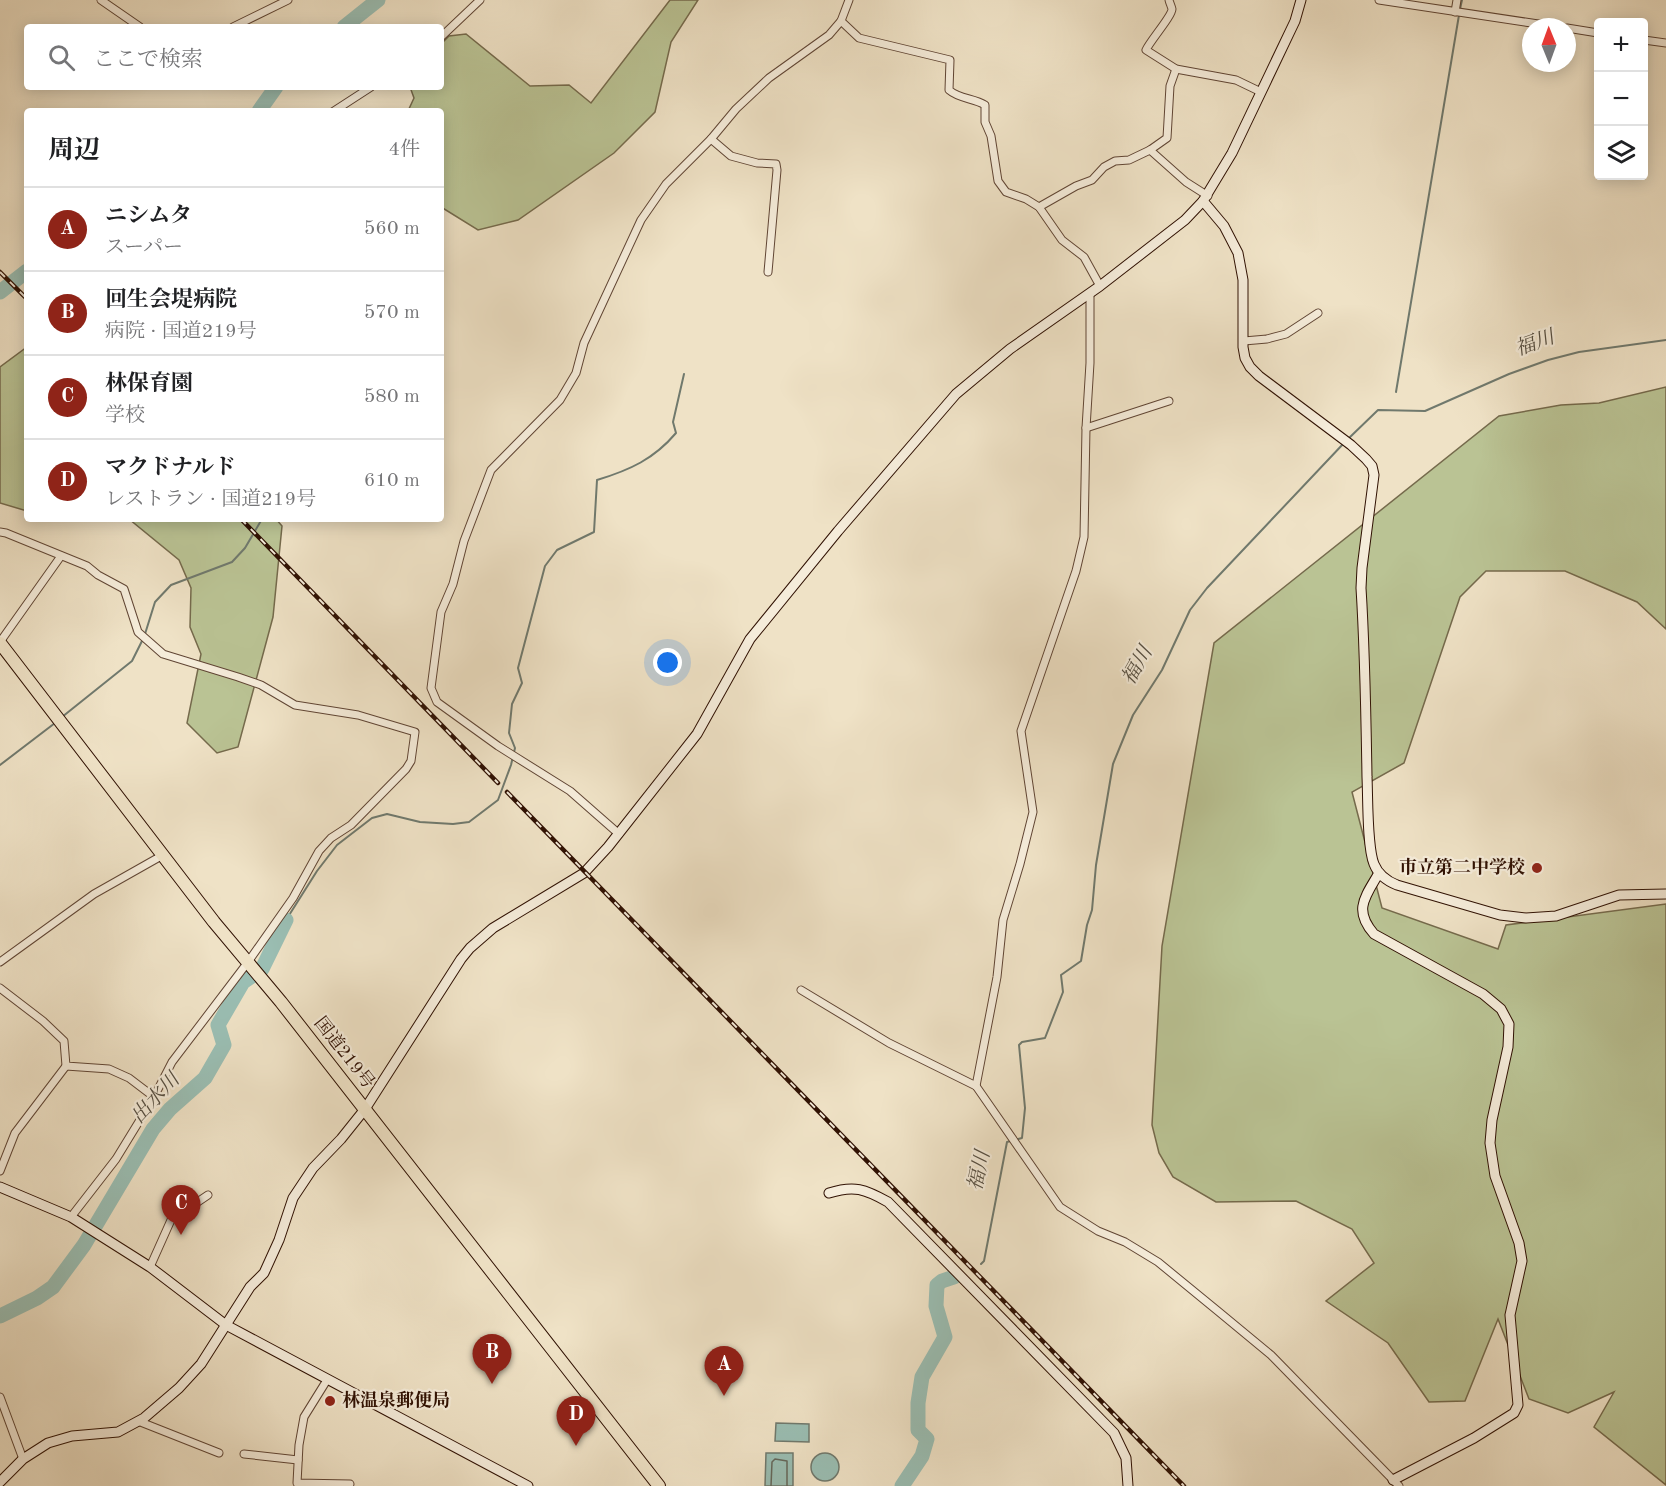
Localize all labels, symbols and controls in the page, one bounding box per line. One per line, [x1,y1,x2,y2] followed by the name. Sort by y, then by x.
[1522,18,1576,72] north arrow
[1594,18,1648,180] map controls
[1594,18,1648,72] button: +
[24,24,444,90] search box
[45,41,78,74] icon: search
[93,49,203,71] text: ここで検索
[1594,72,1648,126] button: −
[1594,126,1648,180] button: layers
[48,138,100,164] text: 周辺
[388,140,420,160] text: 4件
[105,205,192,227] text: ニシムタ
[60,219,75,239] text: A
[364,219,420,239] text: 560 m
[105,238,183,258] text: スーパー
[105,289,237,311] text: 回生会堤病院
[60,303,75,323] text: B
[364,303,420,323] text: 570 m
[105,322,257,342] text: 病院 · 国道219号
[1512,325,1559,360] water label: 福川
[105,373,193,395] text: 林保育園
[61,387,74,407] text: C
[364,387,420,407] text: 580 m
[105,406,145,426] text: 学校
[105,457,236,479] text: マクドナルド
[60,471,75,491] text: D
[364,471,420,491] text: 610 m
[105,490,316,510] text: レストラン · 国道219号
[1118,641,1158,688] water label: 福川
[653,648,682,677] your location
[1399,857,1525,877] place label: 市立第二中学校
[1530,861,1544,875] marker: 市立第二中学校
[311,1013,379,1092] street label: 国道219号
[127,1067,185,1128] water label: 出水川
[964,1147,994,1193] water label: 福川
[162,1186,201,1235] pin: C
[472,1334,512,1384] pin: B
[704,1346,744,1396] pin: A
[342,1390,450,1410] place label: 林温泉郵便局
[323,1394,337,1408] marker: 林温泉郵便局
[556,1396,596,1446] pin: D

